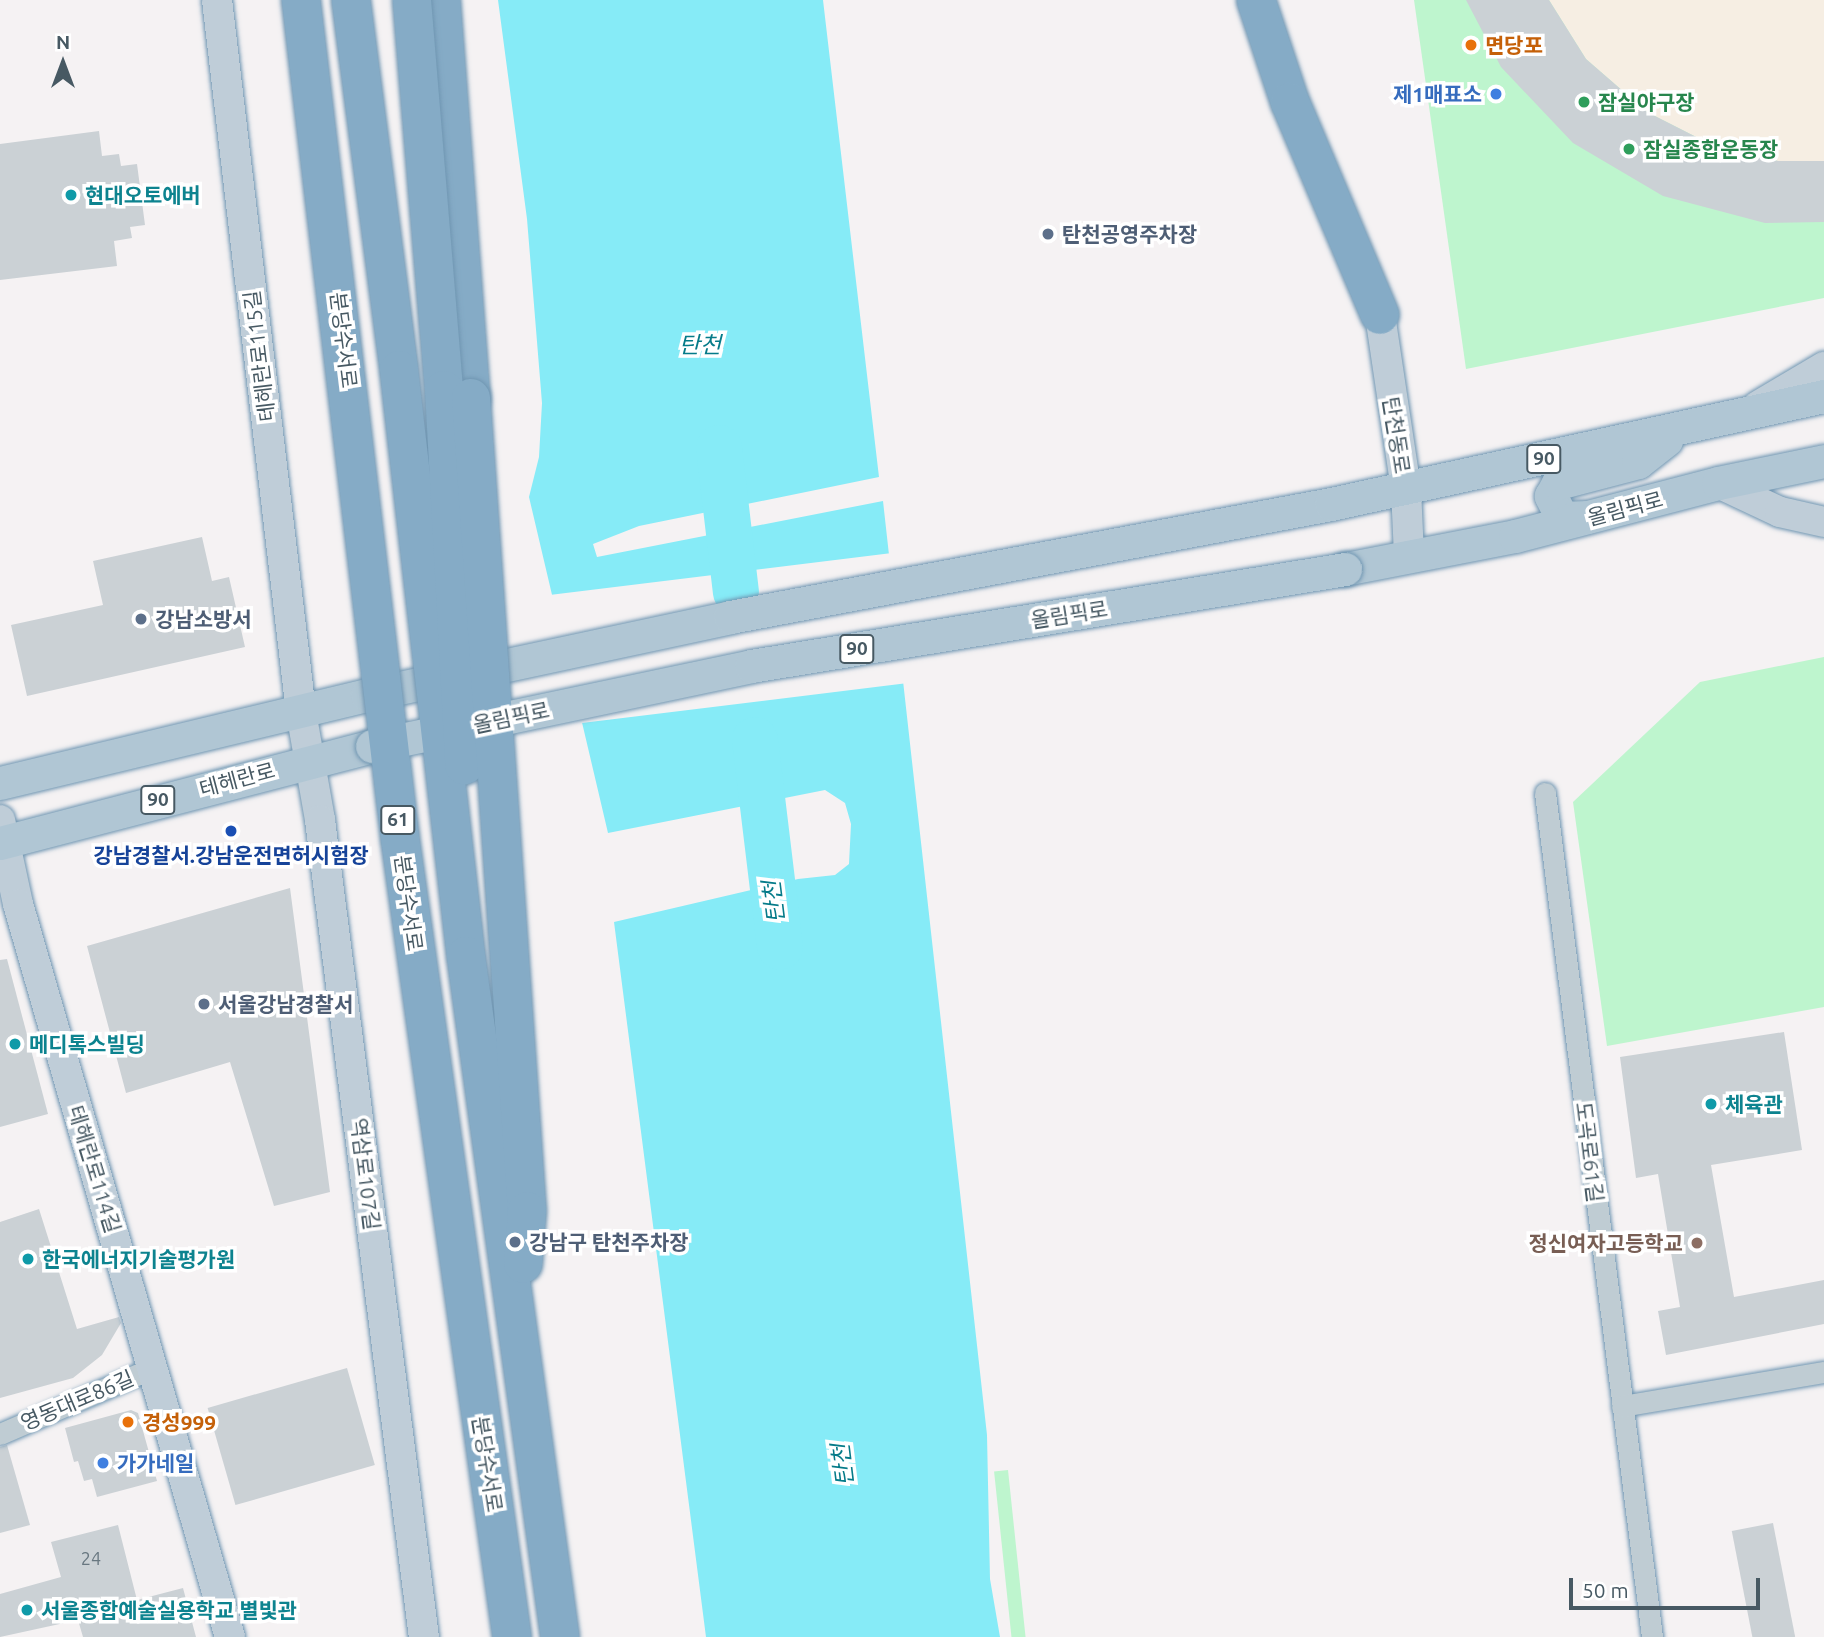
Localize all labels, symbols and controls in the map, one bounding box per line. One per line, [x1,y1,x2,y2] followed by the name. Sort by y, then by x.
[28,28,98,98] north arrow
[56,31,70,53] text: N
[1485,32,1543,58] place label: 면당포
[1463,37,1479,53] marker: 면당포
[1393,81,1482,107] place label: 제1매표소
[1488,86,1504,102] marker: 제1매표소
[1598,89,1695,115] place label: 잠실야구장
[1576,94,1592,110] marker: 잠실야구장
[1643,136,1778,162] place label: 잠실종합운동장
[1621,141,1637,157] marker: 잠실종합운동장
[85,182,201,208] place label: 현대오토에버
[63,187,79,203] marker: 현대오토에버
[1062,221,1197,247] place label: 탄천공영주차장
[1040,226,1056,242] marker: 탄천공영주차장
[238,289,280,423] street label: 테헤란로115길
[326,291,362,389] street label: 분당수서로
[679,331,721,359] water label: 탄천
[1379,395,1415,475] street label: 탄천동로
[1525,444,1563,474] road number: 90
[1584,486,1666,530] street label: 올림픽로
[1029,596,1109,632] street label: 올림픽로
[155,606,252,632] place label: 강남소방서
[133,611,149,627] marker: 강남소방서
[838,634,876,664] road number: 90
[471,697,551,737] street label: 올림픽로
[196,757,278,801] street label: 테헤란로
[139,785,177,816] road number: 90
[379,804,417,835] road number: 61
[223,823,239,839] marker: 강남경찰서.강남운전면허시험장
[93,842,369,868] place label: 강남경찰서.강남운전면허시험장
[390,853,428,953] street label: 분당수서로
[758,879,790,925] water label: 탄천
[218,991,353,1017] place label: 서울강남경찰서
[196,996,212,1012] marker: 서울강남경찰서
[29,1031,145,1057] place label: 메디톡스빌딩
[7,1036,23,1052] marker: 메디톡스빌딩
[1725,1091,1783,1117] place label: 체육관
[1703,1096,1719,1112] marker: 체육관
[1571,1100,1609,1204] street label: 도곡로61길
[64,1102,126,1236] street label: 테헤란로114길
[347,1116,385,1232] street label: 역삼로107길
[529,1229,689,1255] place label: 강남구 탄천주차장
[1528,1230,1683,1256] place label: 정신여자고등학교
[507,1234,523,1250] marker: 강남구 탄천주차장
[1689,1235,1705,1251] marker: 정신여자고등학교
[42,1246,235,1272] place label: 한국에너지기술평가원
[20,1251,36,1267] marker: 한국에너지기술평가원
[17,1365,137,1435] street label: 영동대로86길
[142,1409,216,1435] place label: 경성999
[120,1414,136,1430] marker: 경성999
[468,1414,508,1514] street label: 분당수서로
[827,1442,859,1488] water label: 탄천
[117,1450,194,1476] place label: 가가네일
[95,1455,111,1471] marker: 가가네일
[81,1547,101,1569] house number: 24
[1572,1564,1763,1608] scale bar
[1582,1578,1629,1602] text: 50 m
[41,1597,297,1623] place label: 서울종합예술실용학교 별빛관
[19,1602,35,1618] marker: 서울종합예술실용학교 별빛관

